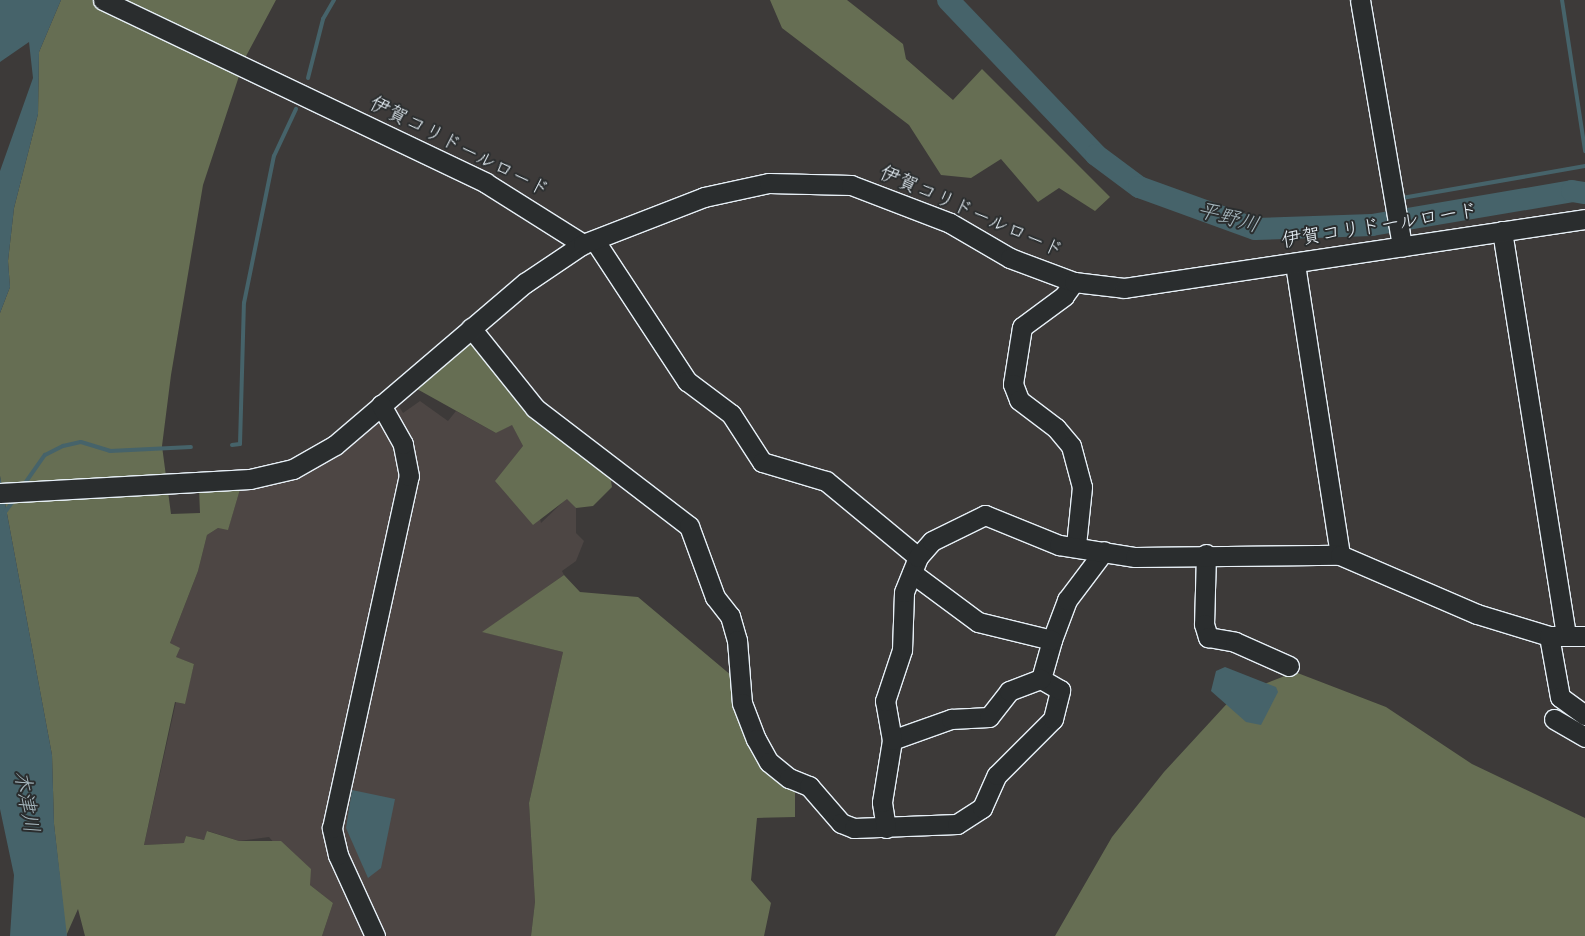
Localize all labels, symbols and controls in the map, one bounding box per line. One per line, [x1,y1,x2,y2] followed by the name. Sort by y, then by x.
[364,92,554,204] street label: 伊賀コリドールロード
[875,161,1067,265] street label: 伊賀コリドールロード
[1194,199,1262,239] water label: 平野川
[1279,200,1481,254] street label: 伊賀コリドールロード
[7,769,43,835] water label: 木津川

